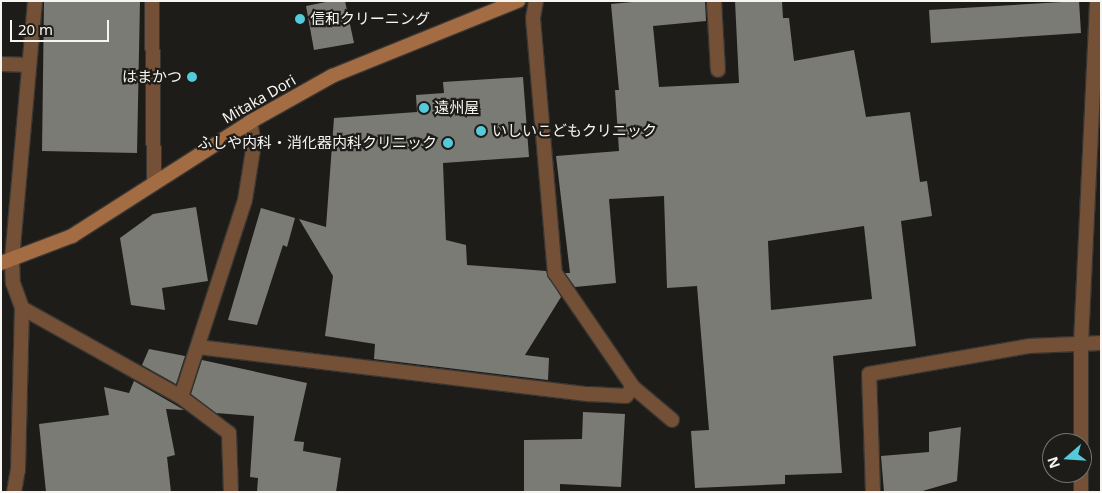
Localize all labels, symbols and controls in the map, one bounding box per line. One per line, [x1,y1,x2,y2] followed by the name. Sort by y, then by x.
[12,10,111,42] scale bar
[310,10,430,28] place label: 信和クリーニング
[294,13,306,25] marker: 信和クリーニング
[18,19,53,39] text: 20 m
[122,68,182,86] place label: はまかつ
[186,71,198,83] marker: はまかつ
[219,71,299,127] street label: Mitaka Dori
[434,99,479,117] place label: 遠州屋
[418,102,430,114] marker: 遠州屋
[492,122,657,140] place label: いしいこどもクリニック
[474,124,488,138] marker: いしいこどもクリニック
[197,134,437,152] place label: ふしや内科・消化器内科クリニック
[441,136,455,150] marker: ふしや内科・消化器内科クリニック
[1042,433,1092,483] north arrow
[1042,454,1064,471] text: N

